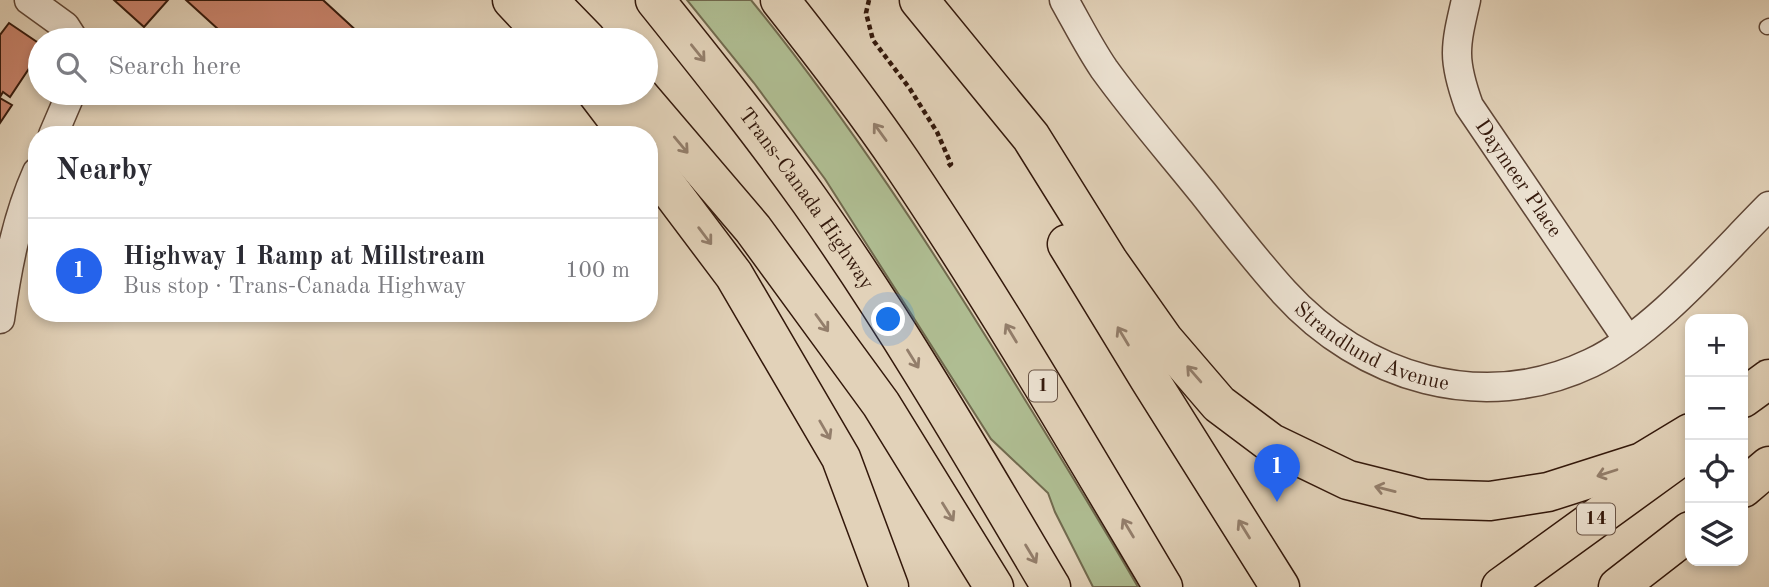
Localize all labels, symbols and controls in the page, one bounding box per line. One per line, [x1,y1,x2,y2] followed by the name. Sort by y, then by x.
[28,28,658,105] search box
[690,43,706,61] one-way arrow
[52,48,90,86] icon: search
[108,54,241,80] text: Search here
[734,104,878,294] street label: Trans-Canada Highway
[1471,116,1565,241] street label: Daymeer Place
[872,123,887,142] one-way arrow
[673,135,689,153] one-way arrow
[56,156,153,186] text: Nearby
[697,227,712,246] one-way arrow
[123,244,485,270] text: Highway 1 Ramp at Millstream
[72,259,86,282] text: 1
[565,259,630,282] text: 100 m
[123,275,466,298] text: Bus stop · Trans-Canada Highway
[1290,298,1451,394] street label: Strandlund Avenue
[871,302,905,336] your location
[815,313,829,332] one-way arrow
[1685,314,1748,566] map controls
[1685,314,1748,377] button: +
[1004,324,1018,344] one-way arrow
[1116,327,1130,347] one-way arrow
[906,349,920,369] one-way arrow
[1185,366,1202,383] one-way arrow
[1029,370,1057,402] road number: 1
[1685,377,1748,440] button: −
[818,419,832,439] one-way arrow
[1685,440,1748,503] button: locate
[1254,444,1300,502] pin: 1
[1597,468,1619,480] one-way arrow
[1374,482,1397,495] one-way arrow
[941,502,955,522] one-way arrow
[1685,503,1748,566] button: layers
[1577,504,1615,534] road number: 14
[1121,519,1135,539] one-way arrow
[1236,520,1250,540] one-way arrow
[1024,543,1038,563] one-way arrow

